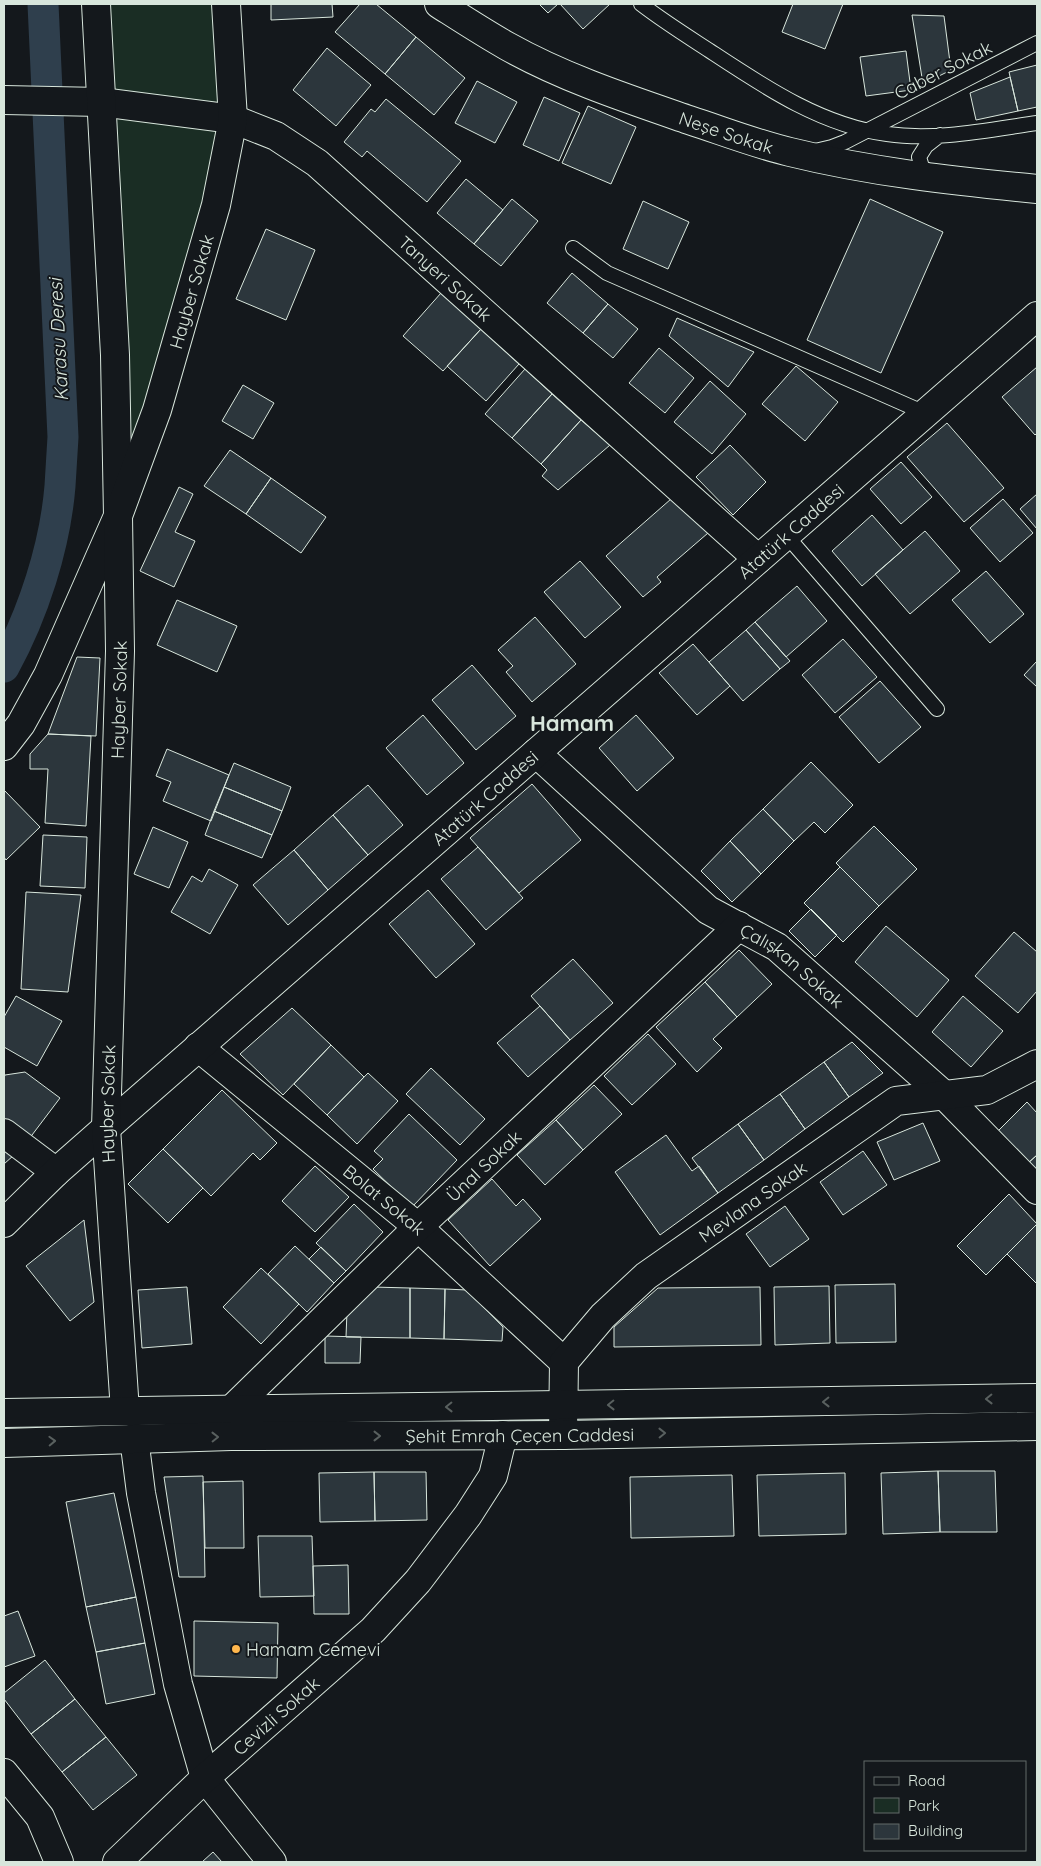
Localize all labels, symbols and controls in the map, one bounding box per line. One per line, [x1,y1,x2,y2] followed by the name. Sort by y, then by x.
[890,36,996,104] street label: Caber Sokak
[676,106,776,159] street label: Neşe Sokak
[394,230,497,326] street label: Tanyeri Sokak
[164,232,218,352] street label: Hayber Sokak
[43,276,73,402] water label: Karasu Deresi
[733,478,849,583] street label: Atatürk Caddesi
[105,641,132,759] street label: Hayber Sokak
[530,709,614,737] district label: Hamam
[427,745,543,850] street label: Atatürk Caddesi
[736,918,849,1013] street label: Çalışkan Sokak
[94,1044,120,1163] street label: Hayber Sokak
[441,1125,526,1206] street label: Ünal Sokak
[694,1156,811,1247] street label: Mevlana Sokak
[339,1159,431,1240] street label: Bolat Sokak
[984,1394,992,1404] one-way arrow
[822,1397,830,1407] one-way arrow
[607,1400,614,1410] one-way arrow
[444,1402,452,1412] one-way arrow
[406,1422,634,1447] street label: Şehit Emrah Çeçen Caddesi
[659,1427,667,1438] one-way arrow
[211,1431,219,1442] one-way arrow
[374,1431,382,1441] one-way arrow
[49,1436,57,1446] one-way arrow
[246,1638,380,1661] place label: Hamam Cemevi
[230,1643,242,1655] marker: Hamam Cemevi
[228,1671,324,1760] street label: Cevizli Sokak
[864,1761,1026,1851] legend
[908,1771,945,1790] text: Road
[908,1796,940,1815] text: Park
[908,1821,963,1840] text: Building

